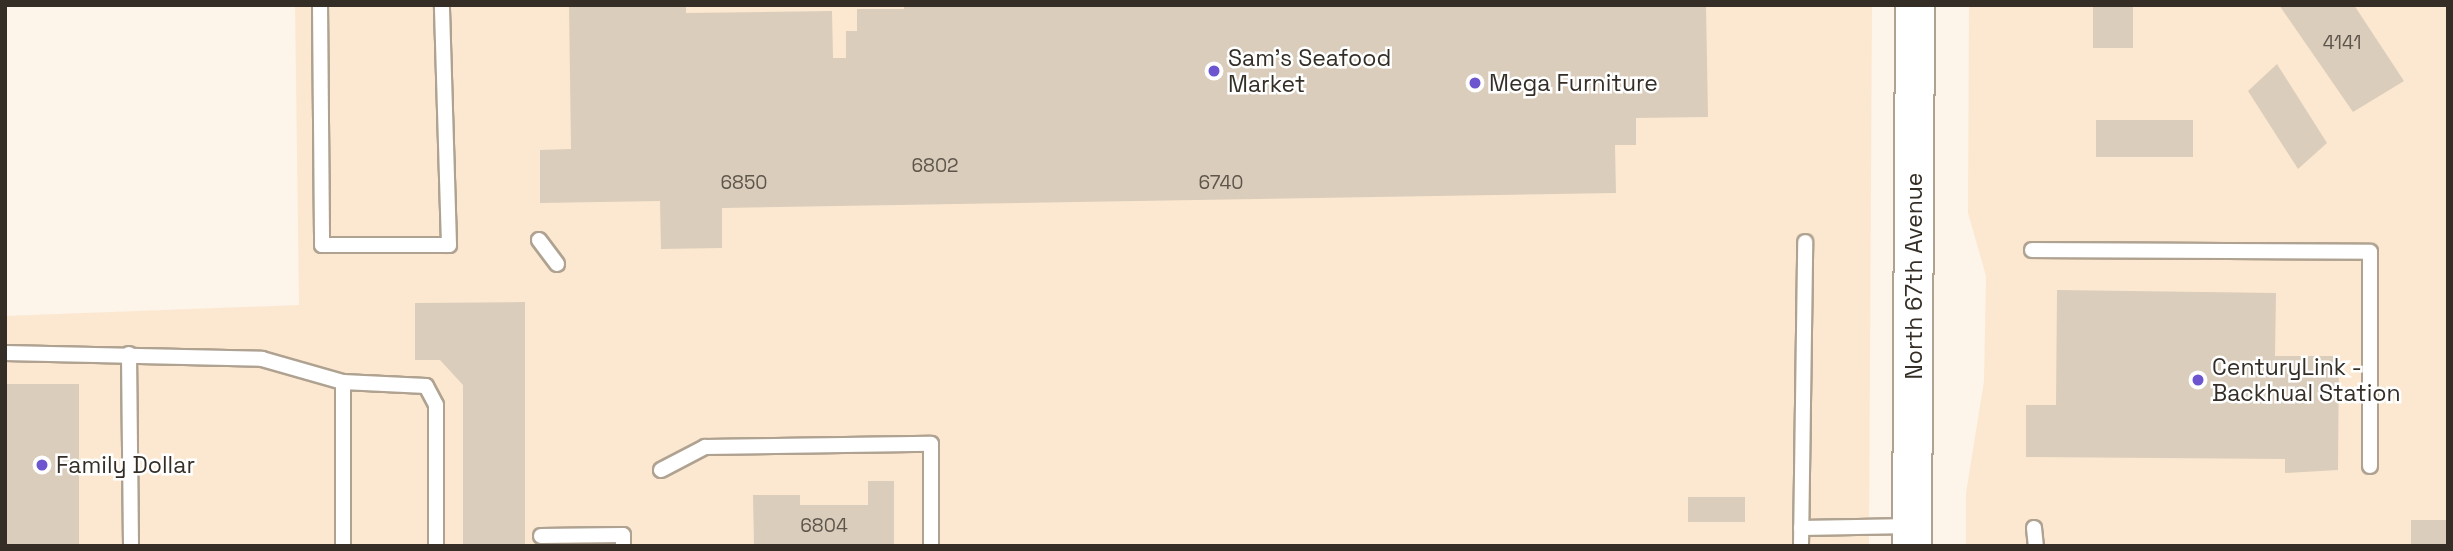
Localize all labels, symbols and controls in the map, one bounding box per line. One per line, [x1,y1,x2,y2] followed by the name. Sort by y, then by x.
[2323,32,2361,54] house number: 4141
[1228,44,1391,98] place label: Sam's Seafood Market
[1206,63,1222,79] marker: Sam's Seafood Market
[1489,69,1658,97] place label: Mega Furniture
[1467,75,1483,91] marker: Mega Furniture
[911,155,959,177] house number: 6802
[720,172,768,194] house number: 6850
[1198,172,1244,194] house number: 6740
[1900,172,1928,380] street label: North 67th Avenue
[2212,353,2401,407] place label: CenturyLink - Backhual Station
[2190,372,2206,388] marker: CenturyLink - Backhual Station
[56,451,195,479] place label: Family Dollar
[34,457,50,473] marker: Family Dollar
[800,515,848,537] house number: 6804

